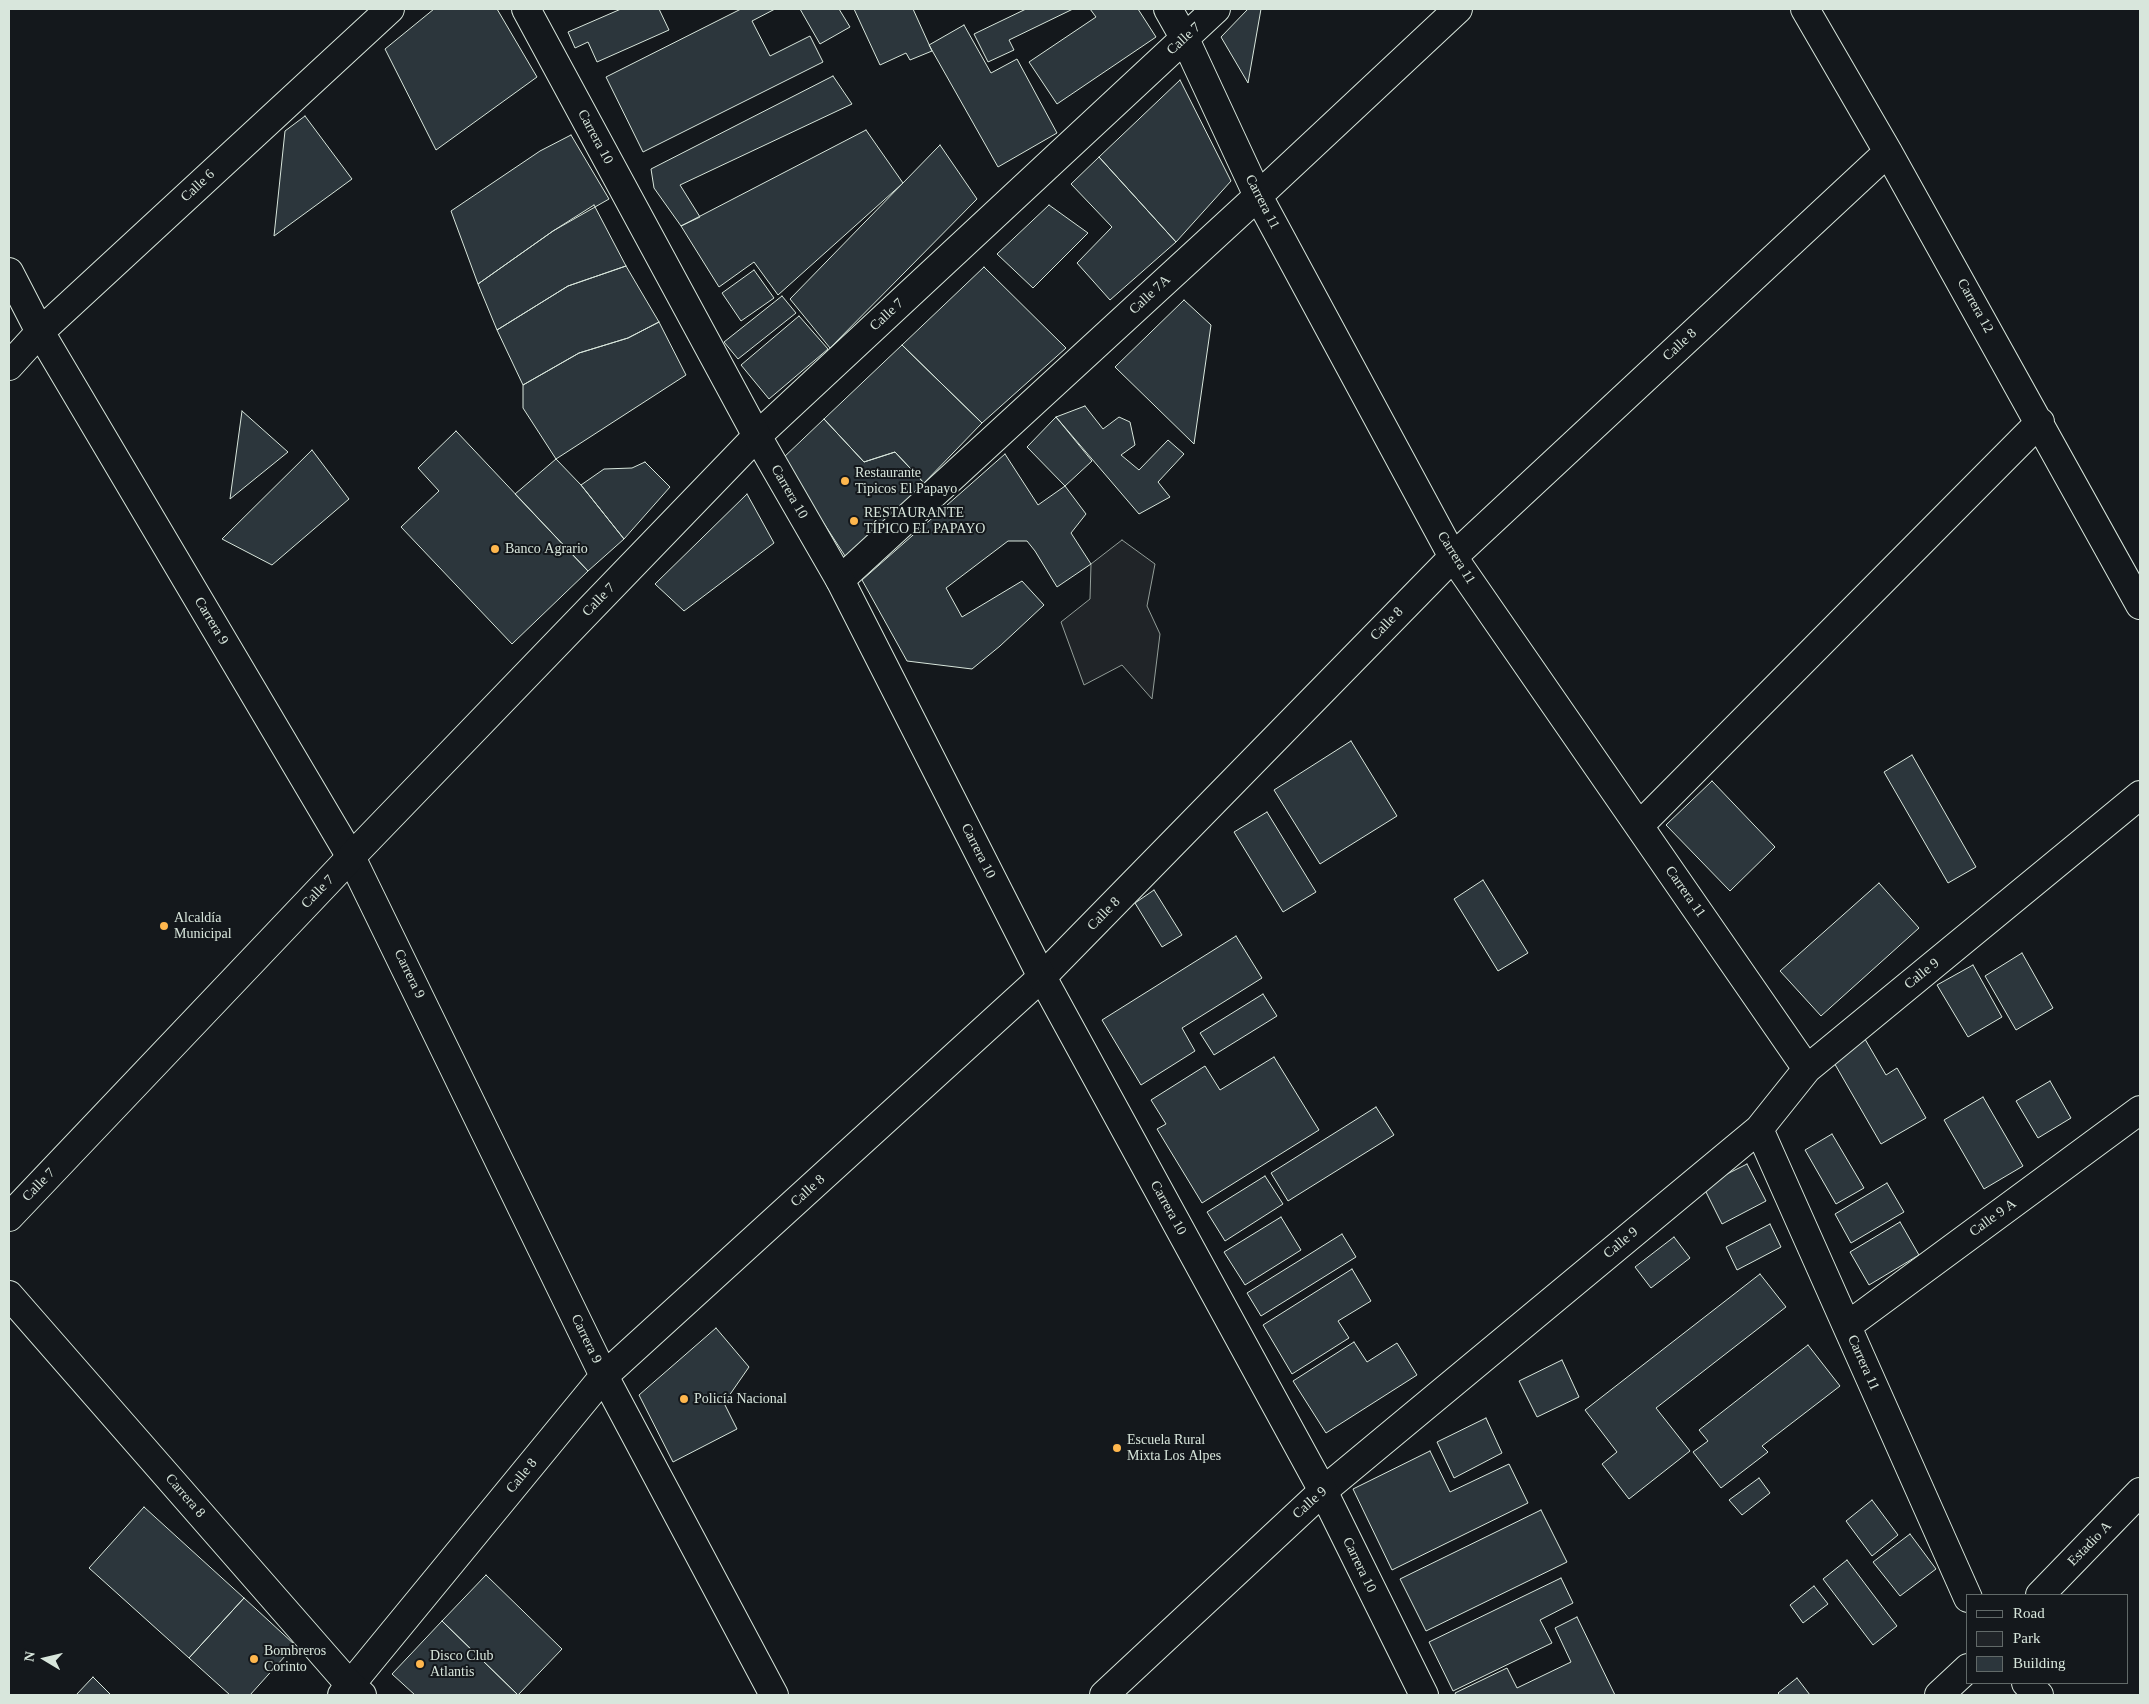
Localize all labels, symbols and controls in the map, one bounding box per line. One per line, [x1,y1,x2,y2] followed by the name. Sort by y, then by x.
[1164,19,1204,59] street label: Calle 7
[574,107,616,167] street label: Carrera 10
[178,166,218,206] street label: Calle 6
[1241,172,1283,232] street label: Carrera 11
[1126,272,1174,318] street label: Calle 7A
[1953,276,1997,336] street label: Carrera 12
[867,295,907,335] street label: Calle 7
[1660,325,1700,365] street label: Calle 8
[767,462,811,522] street label: Carrera 10
[855,465,957,498] place label: Restaurante Tipicos El Papayo
[839,475,851,487] marker: Restaurante Tipicos El Papayo
[864,505,985,538] place label: RESTAURANTE TÍPICO EL PAPAYO
[848,515,860,527] marker: RESTAURANTE TÍPICO EL PAPAYO
[1433,529,1479,587] street label: Carrera 11
[505,541,588,557] place label: Banco Agrario
[489,543,501,555] marker: Banco Agrario
[579,580,619,620] street label: Calle 7
[190,594,232,648] street label: Carrera 9
[1367,604,1407,644] street label: Calle 8
[957,821,999,881] street label: Carrera 10
[1661,863,1709,921] street label: Carrera 11
[298,872,338,912] street label: Calle 7
[1084,894,1124,934] street label: Calle 8
[174,910,232,942] place label: Alcaldía Municipal
[158,920,170,932] marker: Alcaldía Municipal
[390,947,428,1001] street label: Carrera 9
[1901,955,1943,993] street label: Calle 9
[19,1165,59,1205] street label: Calle 7
[787,1171,829,1211] street label: Calle 8
[1146,1178,1190,1238] street label: Carrera 10
[1966,1195,2020,1241] street label: Calle 9 A
[1600,1224,1642,1262] street label: Calle 9
[567,1312,605,1366] street label: Carrera 9
[1843,1333,1883,1393] street label: Carrera 11
[694,1391,787,1407] place label: Policía Nacional
[678,1393,690,1405] marker: Policía Nacional
[1127,1432,1221,1464] place label: Escuela Rural Mixta Los Alpes
[1111,1442,1123,1454] marker: Escuela Rural Mixta Los Alpes
[503,1455,541,1497] street label: Calle 8
[161,1471,209,1521] street label: Carrera 8
[1289,1483,1331,1523] street label: Calle 9
[2065,1518,2115,1570] street label: Estadio A
[1338,1535,1380,1595] street label: Carrera 10
[1966,1594,2129,1684] legend
[2013,1605,2045,1621] text: Road
[2013,1630,2041,1646] text: Park
[20,1634,70,1684] north arrow
[264,1643,326,1675] place label: Bombreros Corinto
[430,1648,493,1680] place label: Disco Club Atlantis
[21,1650,38,1663] text: N
[248,1653,260,1665] marker: Bombreros Corinto
[2013,1655,2066,1671] text: Building
[414,1658,426,1670] marker: Disco Club Atlantis

